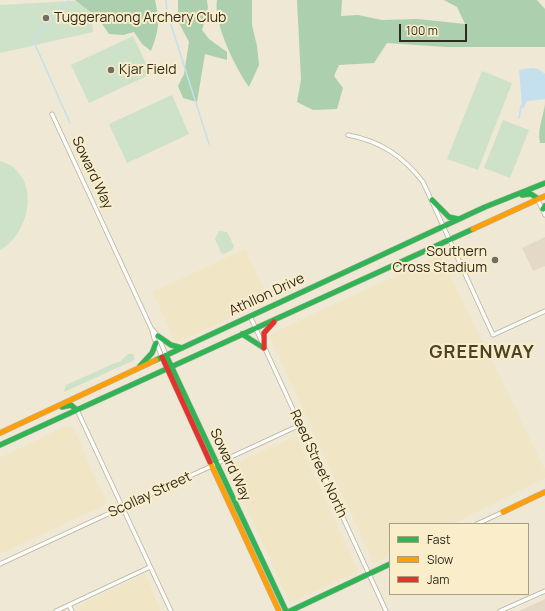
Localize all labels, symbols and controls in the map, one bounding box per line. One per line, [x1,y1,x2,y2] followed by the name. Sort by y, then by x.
[54,10,226,26] place label: Tuggeranong Archery Club
[41,13,51,23] marker: Tuggeranong Archery Club
[401,16,469,42] scale bar
[406,22,438,39] text: 100 m
[119,62,177,78] place label: Kjar Field
[106,65,116,75] marker: Kjar Field
[68,134,116,212] street label: Soward Way
[393,244,487,276] place label: Southern Cross Stadium
[490,255,500,265] marker: Southern Cross Stadium
[227,270,307,320] street label: Athllon Drive
[429,342,535,364] district label: GREENWAY
[286,407,350,521] street label: Reed Street North
[206,426,254,504] street label: Soward Way
[106,468,194,522] street label: Scollay Street
[389,523,529,595] legend
[427,531,451,548] text: Fast
[427,551,453,568] text: Slow
[427,571,449,588] text: Jam

